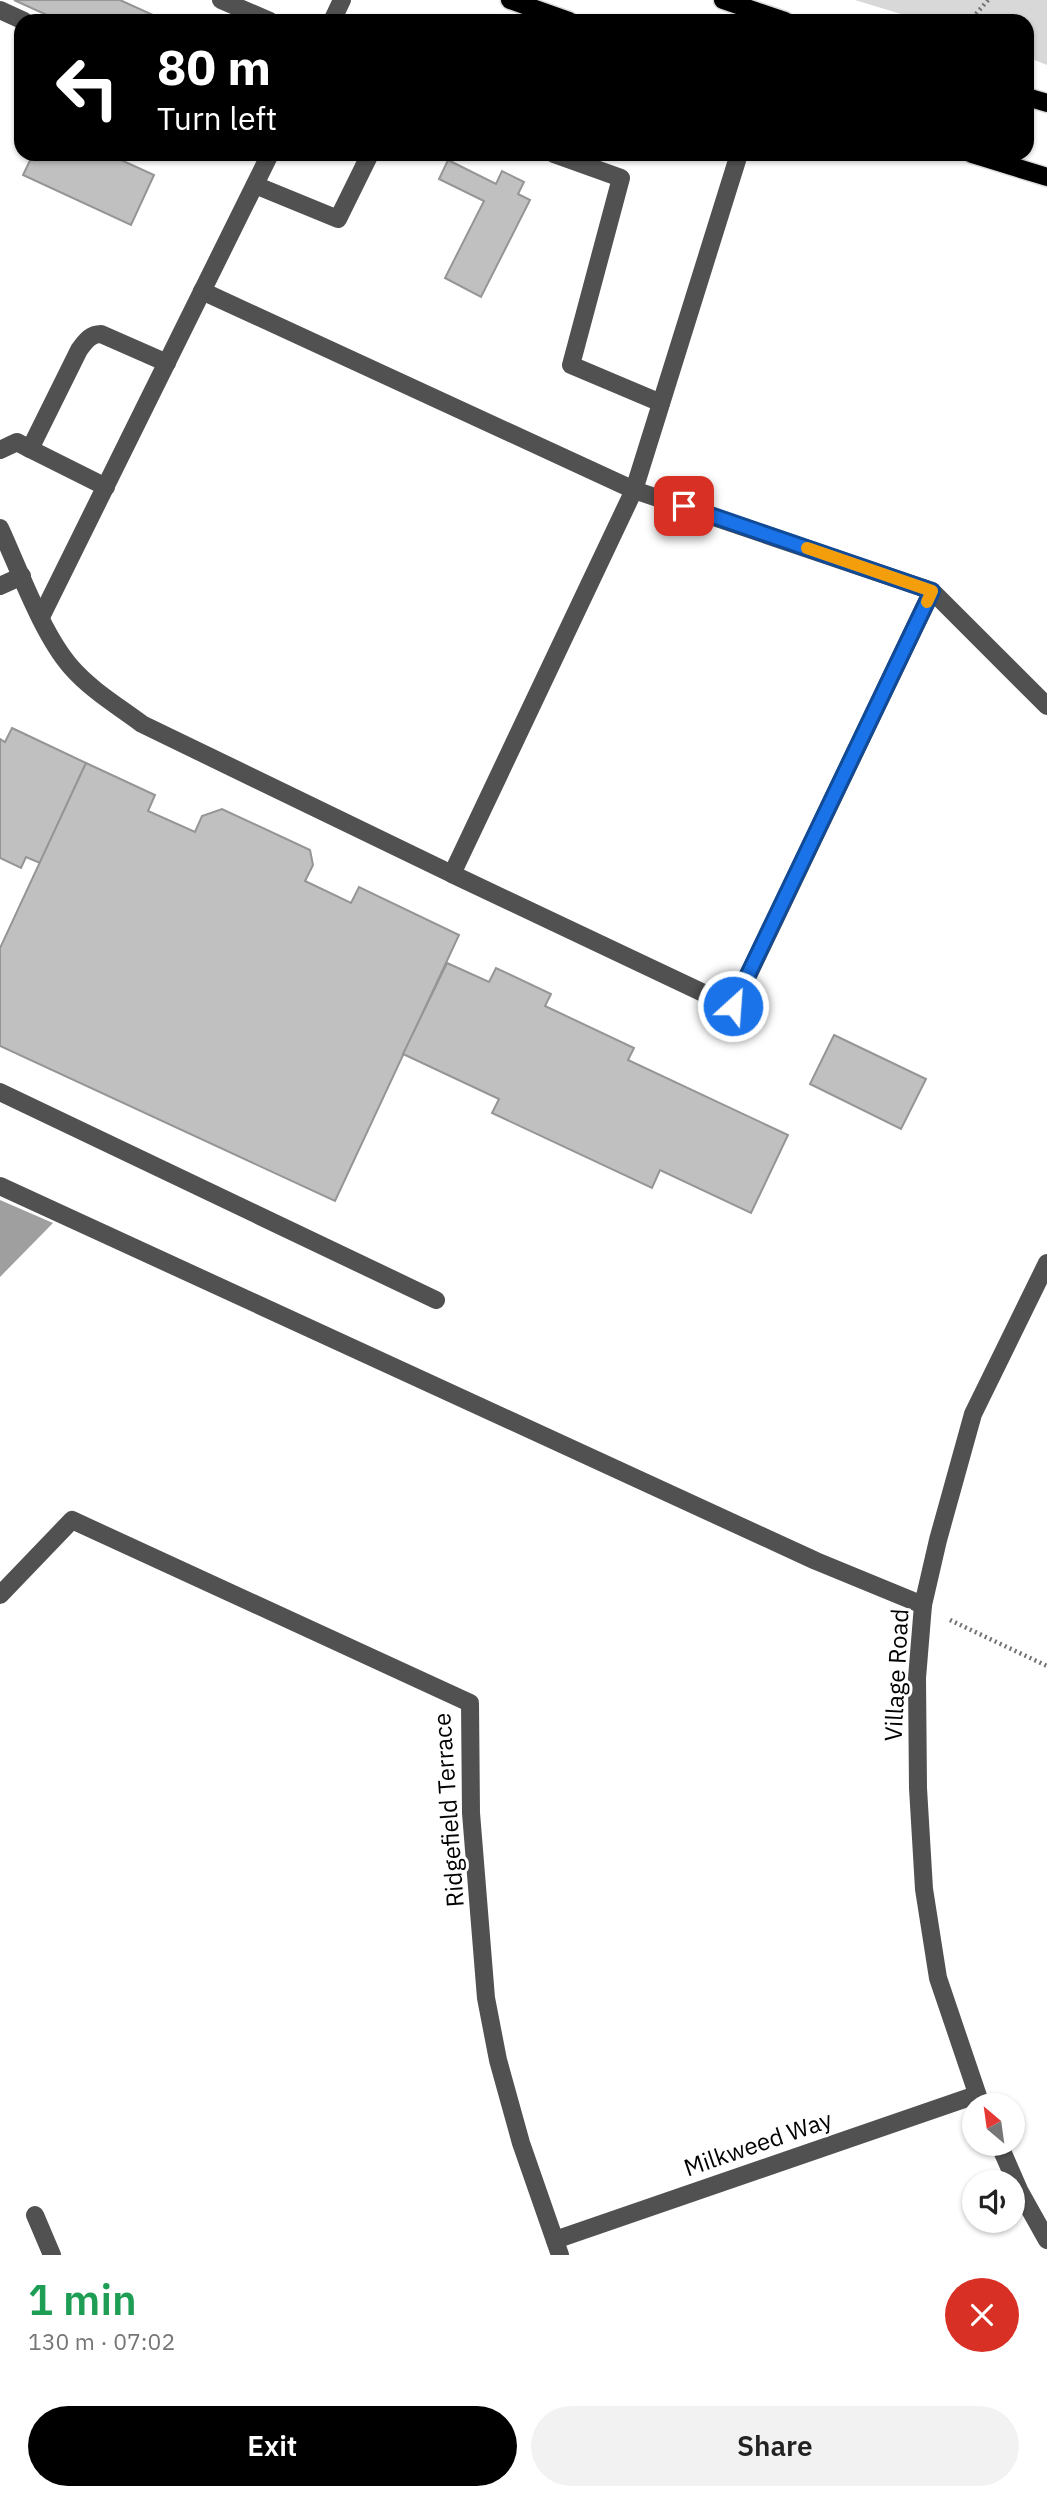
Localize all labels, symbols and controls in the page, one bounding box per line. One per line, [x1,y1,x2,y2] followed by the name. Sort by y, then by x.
[157,35,271,98] text: 80 m
[42,42,133,133] icon: left
[157,97,277,139] text: Turn left
[654,476,714,536] pin
[665,487,703,525] icon: arrive
[696,969,770,1043] position arrow
[877,1608,915,1742] street label: Village Road
[425,1712,471,1908] street label: Ridgefield Terrace
[962,2093,1026,2156] north arrow
[962,2093,1025,2233] map controls
[679,2103,836,2183] street label: Milkweed Way
[962,2170,1025,2233] button: sound
[28,2272,137,2327] text: 1 min
[945,2278,1019,2352] button: close
[28,2326,175,2356] text: 130 m · 07:02
[28,2406,517,2486] button: Exit
[531,2406,1019,2486] button: Share

